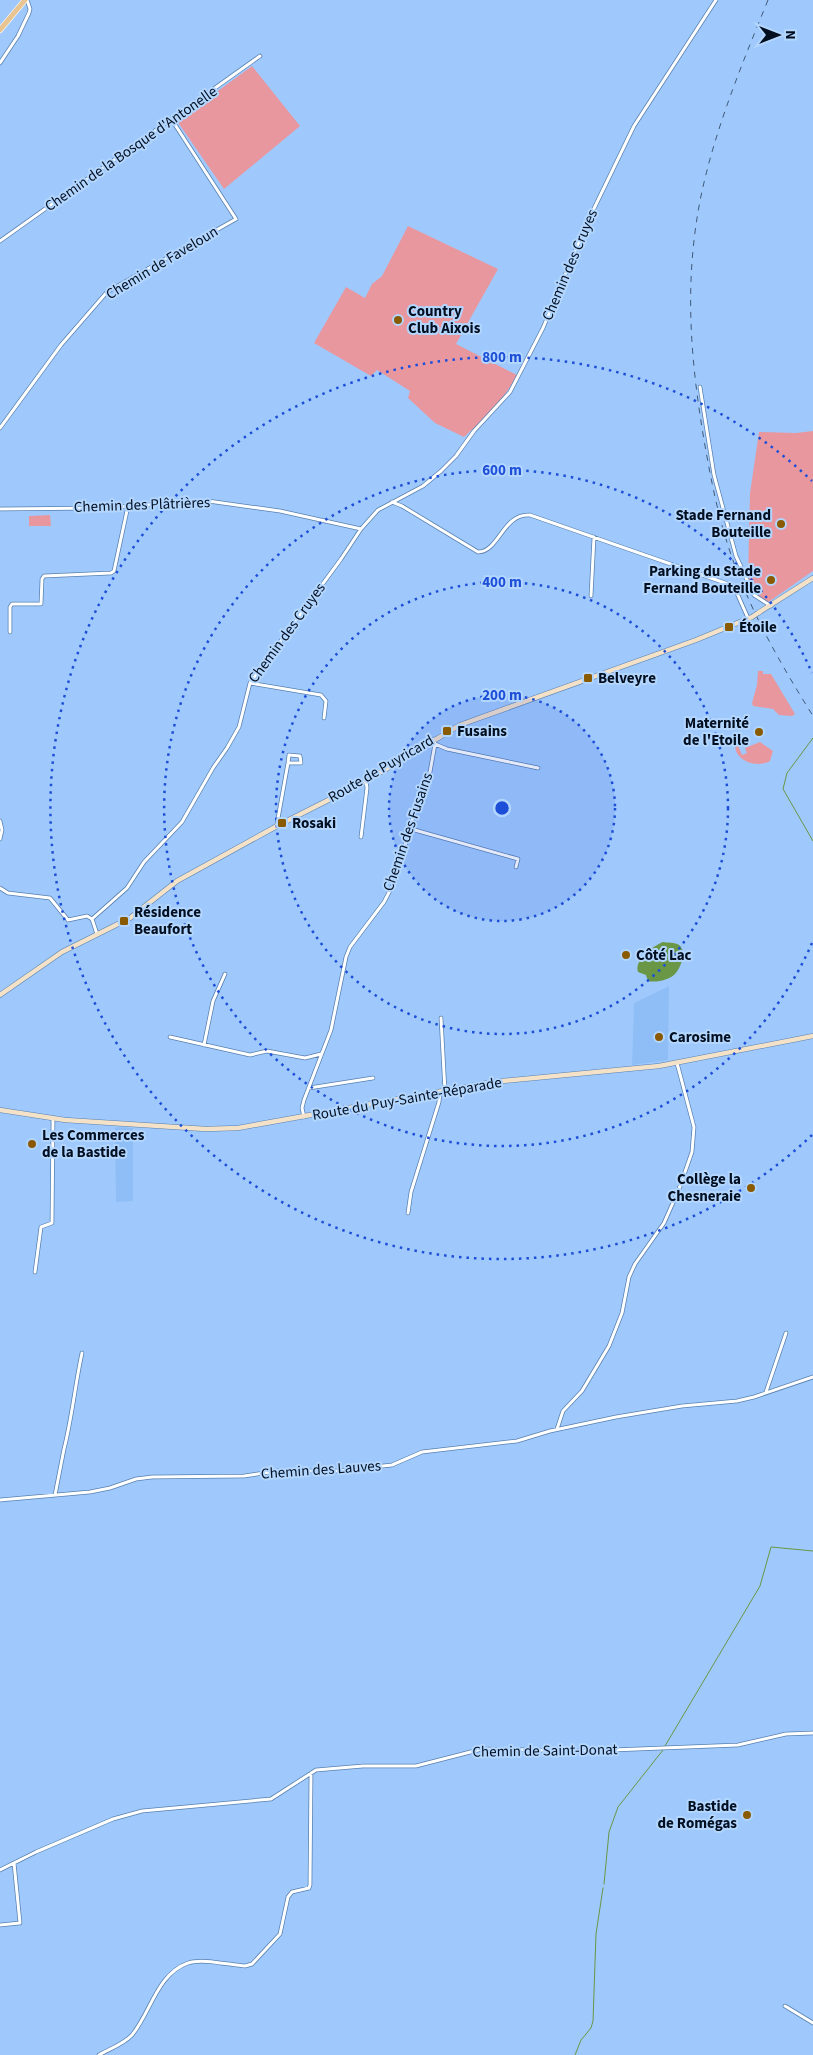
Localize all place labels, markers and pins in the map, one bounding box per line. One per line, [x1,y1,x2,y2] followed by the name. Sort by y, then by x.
[408,301,481,339] place label: Country Club Aixois
[392,314,404,326] marker: Country Club Aixois
[675,505,771,543] place label: Stade Fernand Bouteille
[775,518,787,530] marker: Stade Fernand Bouteille
[643,561,761,599] place label: Parking du Stade Fernand Bouteille
[765,574,777,586] marker: Parking du Stade Fernand Bouteille
[739,617,777,638] place label: Étoile
[723,621,735,633] marker: Étoile
[598,668,656,689] place label: Belveyre
[582,672,594,684] marker: Belveyre
[683,713,749,751] place label: Maternité de l'Etoile
[457,721,507,742] place label: Fusains
[441,725,453,737] marker: Fusains
[753,726,765,738] marker: Maternité de l'Etoile
[493,799,511,817] centre of rings
[292,813,336,834] place label: Rosaki
[276,817,288,829] marker: Rosaki
[134,902,201,940] place label: Résidence Beaufort
[118,915,130,927] marker: Résidence Beaufort
[636,945,692,966] place label: Côté Lac
[620,949,632,961] marker: Côté Lac
[669,1027,731,1048] place label: Carosime
[653,1031,665,1043] marker: Carosime
[42,1125,145,1163] place label: Les Commerces de la Bastide
[26,1138,38,1150] marker: Les Commerces de la Bastide
[668,1169,741,1207] place label: Collège la Chesneraie
[745,1182,757,1194] marker: Collège la Chesneraie
[658,1796,737,1834] place label: Bastide de Romégas
[741,1809,753,1821] marker: Bastide de Romégas

